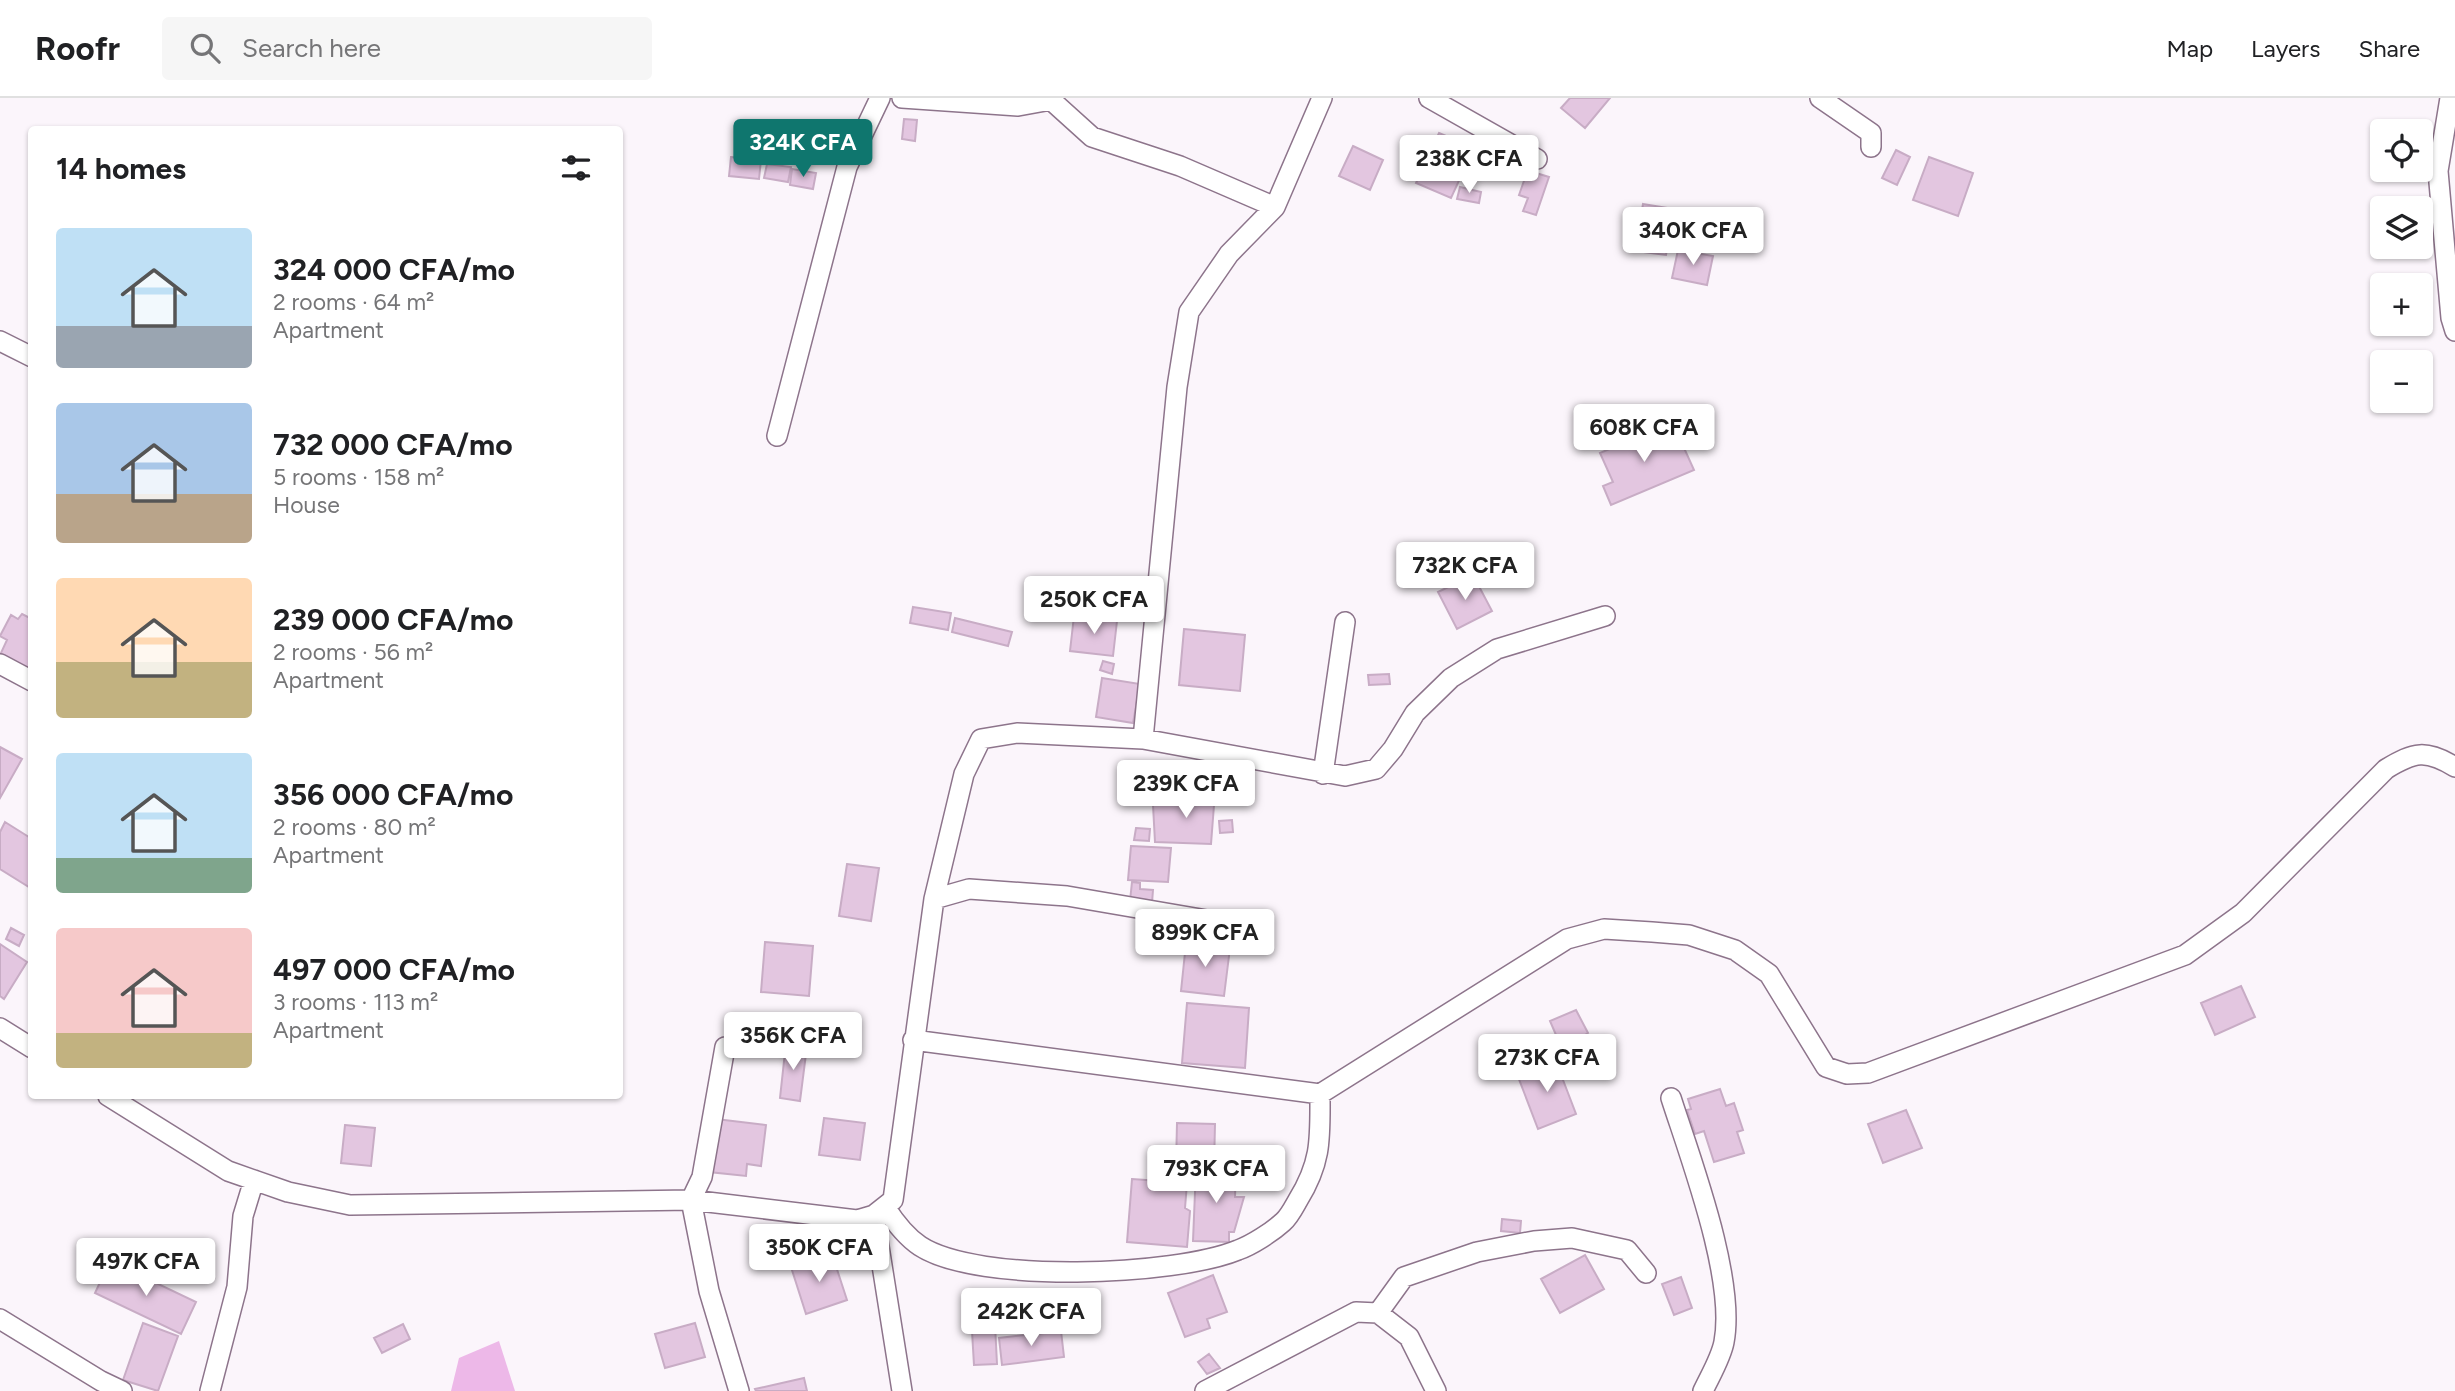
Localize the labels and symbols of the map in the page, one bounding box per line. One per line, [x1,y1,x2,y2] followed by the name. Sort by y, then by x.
[731,120,875,179] pin: 324K CFA
[1397,136,1541,195] pin: 238K CFA
[1621,208,1765,267] pin: 340K CFA
[1572,404,1716,464] pin: 608K CFA
[1393,542,1537,602] pin: 732K CFA
[1022,576,1166,636] pin: 250K CFA
[1114,760,1258,820] pin: 239K CFA
[1133,910,1277,969] pin: 899K CFA
[721,1012,865,1072] pin: 356K CFA
[1475,1034,1619,1094] pin: 273K CFA
[1144,1146,1288,1205] pin: 793K CFA
[747,1224,891,1284] pin: 350K CFA
[74,1238,218,1298] pin: 497K CFA
[959,1288,1103,1348] pin: 242K CFA

